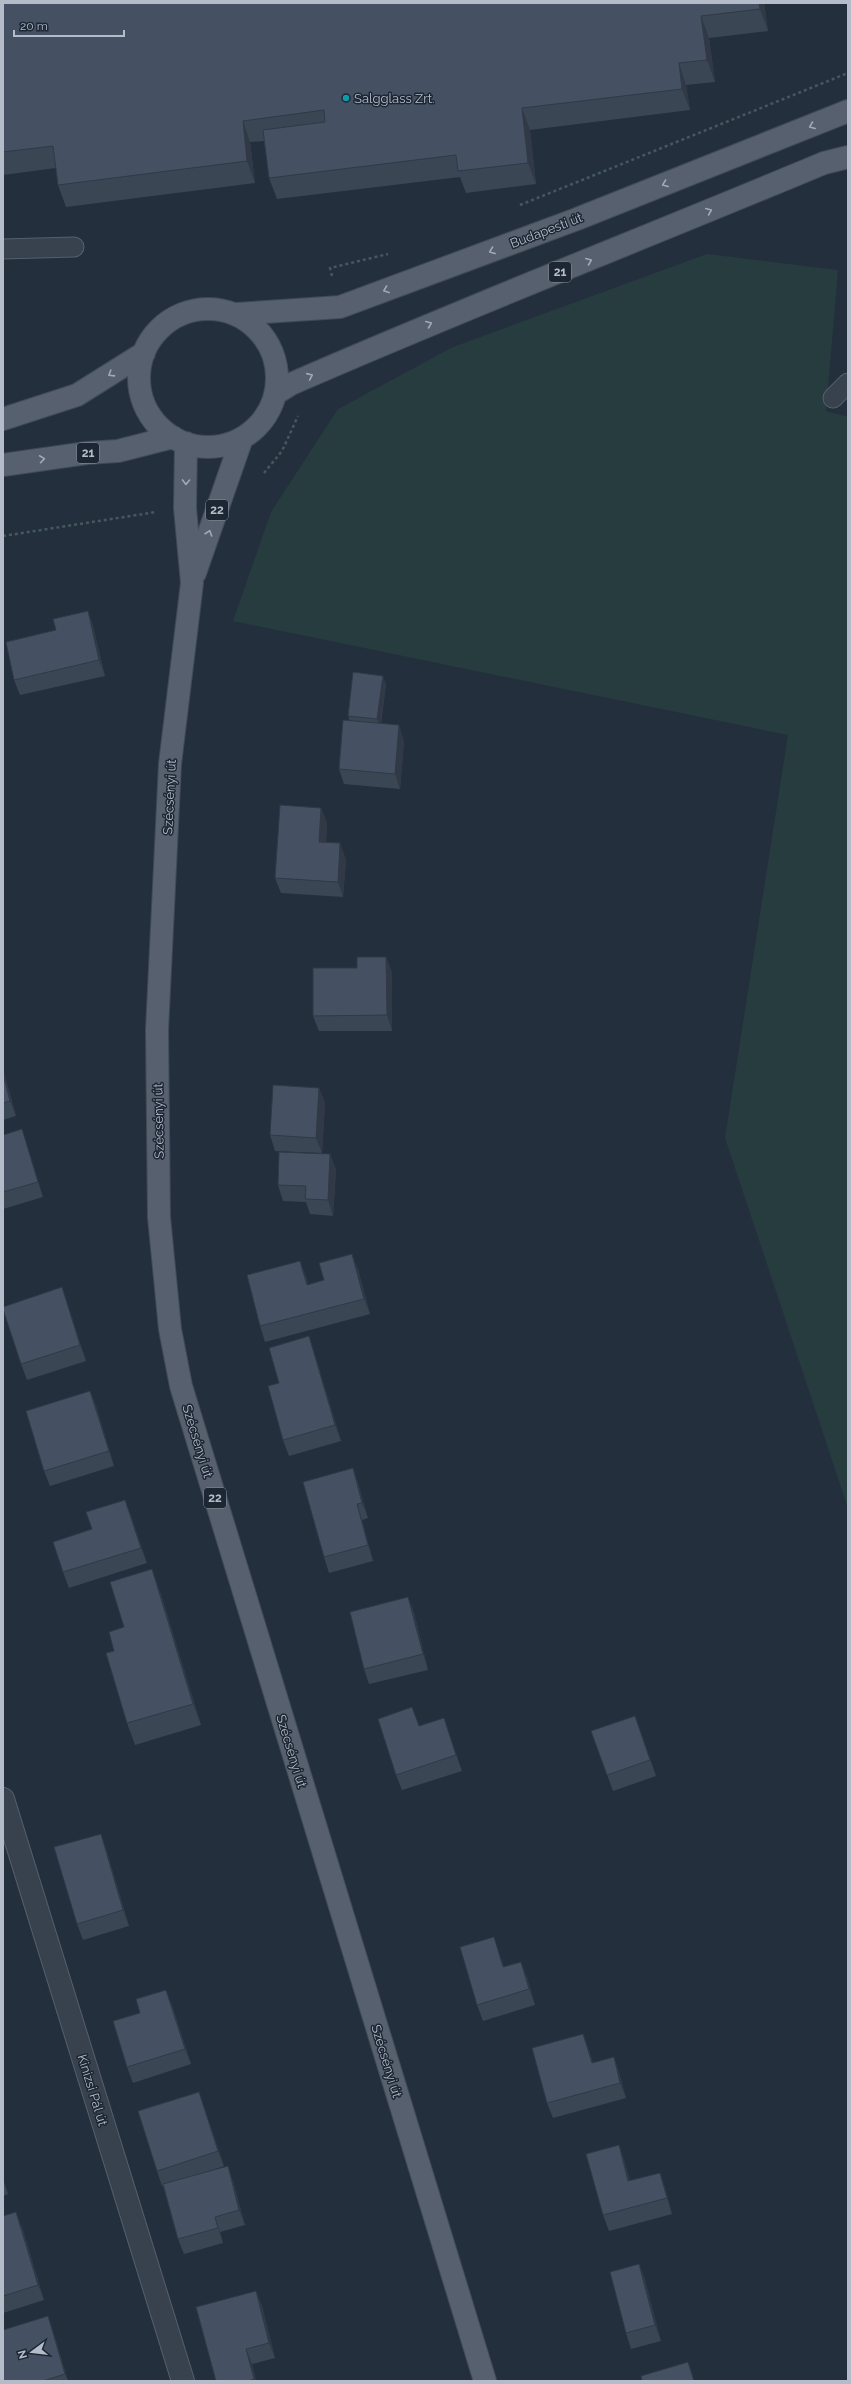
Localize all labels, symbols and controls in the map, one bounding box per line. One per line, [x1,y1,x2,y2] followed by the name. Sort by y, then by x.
[14,12,124,38] scale bar
[20,19,48,33] text: 20 m
[354,91,435,106] place label: Salgglass Zrt.
[341,93,351,103] marker: Salgglass Zrt.
[809,122,816,130] one-way arrow
[662,180,669,188] one-way arrow
[705,208,713,216] one-way arrow
[508,210,585,251] street label: Budapesti út
[488,246,495,254] one-way arrow
[586,257,593,265] one-way arrow
[549,262,571,282] road number: 21
[382,286,389,294] one-way arrow
[425,321,433,329] one-way arrow
[108,369,115,377] one-way arrow
[306,372,313,380] one-way arrow
[77,443,99,463] road number: 21
[38,455,45,464] one-way arrow
[182,479,190,485] one-way arrow
[206,500,228,520] road number: 22
[205,530,213,537] one-way arrow
[160,758,179,835] street label: Szécsényi út
[150,1082,167,1159] street label: Szécsényi út
[179,1403,216,1480] street label: Szécsényi út
[204,1488,226,1508] road number: 22
[273,1713,310,1790] street label: Szécsényi út
[368,2023,405,2100] street label: Szécsényi út
[75,2053,111,2128] street label: Kinizsi Pál út
[12,2332,52,2372] north arrow
[15,2349,30,2360] text: N

